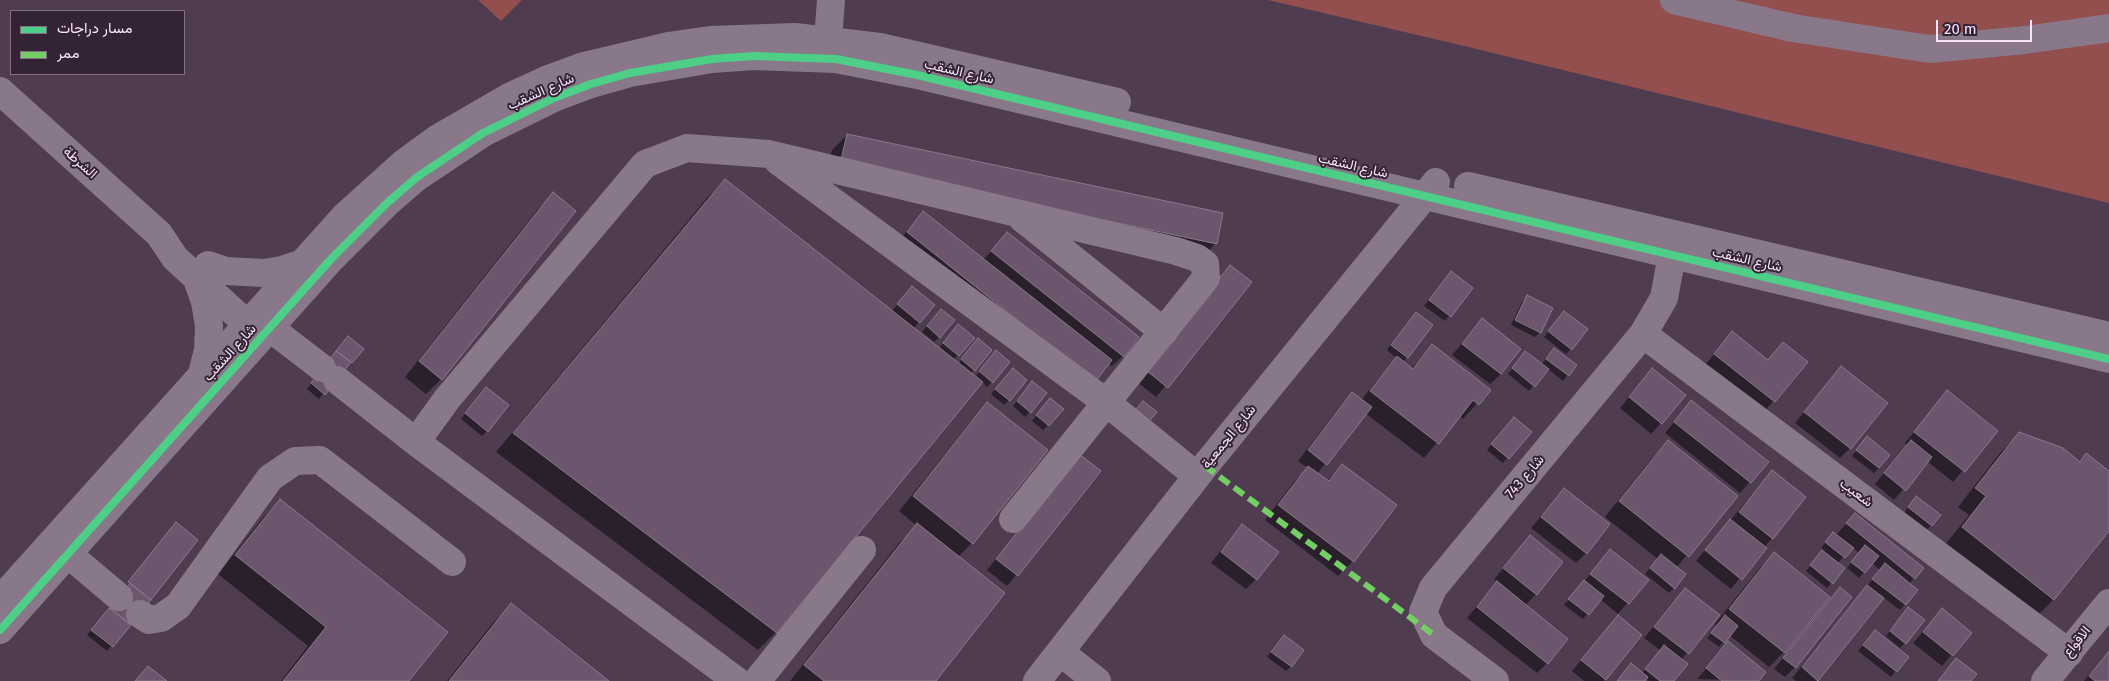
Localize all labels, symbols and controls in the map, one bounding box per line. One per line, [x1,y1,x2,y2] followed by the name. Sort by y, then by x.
[10,10,185,75] legend
[1939,10,2035,42] scale bar
[57,19,133,37] text: مسار دراجات
[1944,20,1977,38] text: 20 m
[57,44,79,62] text: ممر
[923,56,995,88] street label: شارع الشقب
[505,70,577,114] street label: شارع الشقب
[60,143,100,183] street label: الشرطة
[1317,150,1389,182] street label: شارع الشقب
[1711,244,1783,276] street label: شارع الشقب
[200,321,260,385] street label: شارع الشقب
[1198,402,1260,472] street label: شارع الجمعية
[1502,452,1548,502] street label: شارع 743
[1836,475,1876,511] street label: شعيب
[2059,623,2095,661] street label: الاقواع

